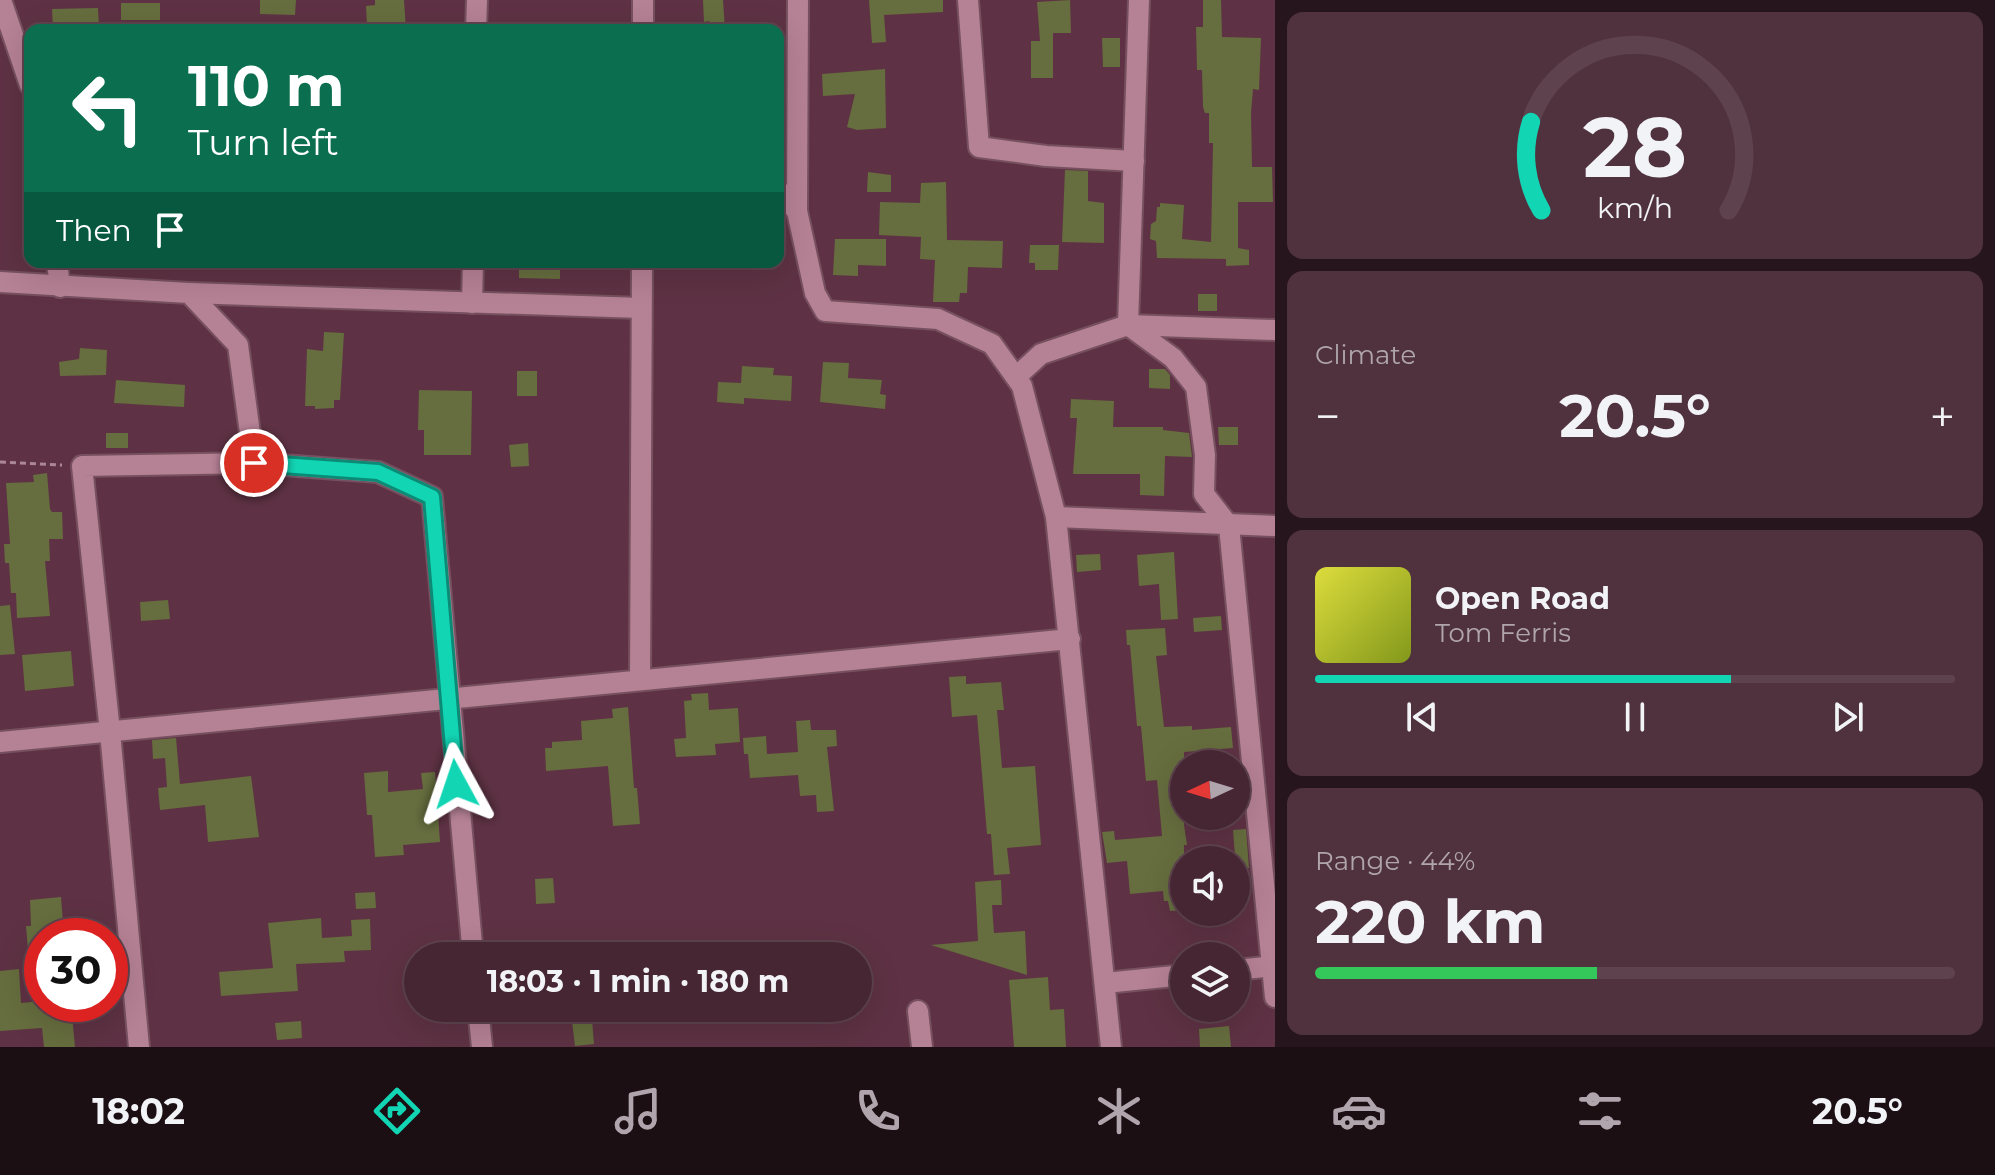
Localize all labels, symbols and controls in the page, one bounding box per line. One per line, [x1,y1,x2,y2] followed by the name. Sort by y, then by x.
[188,52,345,120] text: 110 m
[56,56,160,160] icon: left
[1583,96,1687,198] text: 28
[188,120,339,164] text: Turn left
[1597,191,1673,226] text: km/h
[148,208,192,252] icon: arrive
[56,212,132,249] text: Then
[1315,339,1416,371] text: Climate
[1559,379,1711,452] text: 20.5°
[1315,389,1340,443] text: −
[1930,389,1955,443] text: +
[220,429,288,497] pin
[232,441,276,485] icon: arrive
[1435,580,1610,617] text: Open Road
[1435,617,1571,649] text: Tom Ferris
[1400,695,1444,739] icon: previous
[1613,695,1657,739] icon: pause
[1826,695,1870,739] icon: next
[414,742,498,826] position arrow
[1170,750,1250,830] north arrow
[1170,750,1250,1022] map controls
[1315,845,1475,877] text: Range · 44%
[1170,846,1250,926] button: sound
[1315,885,1546,958] text: 220 km
[24,918,128,1022] speed limit sign: 30
[1170,942,1250,1022] button: layers
[487,963,789,1000] text: 18:03 · 1 min · 180 m
[369,1083,425,1139] icon: directions
[610,1083,666,1139] icon: music
[850,1083,906,1139] icon: phone
[1091,1083,1147,1139] icon: climate
[1331,1083,1387,1139] icon: car
[1572,1083,1628,1139] icon: filters
[92,1089,185,1133] text: 18:02
[1812,1089,1903,1133] text: 20.5°

